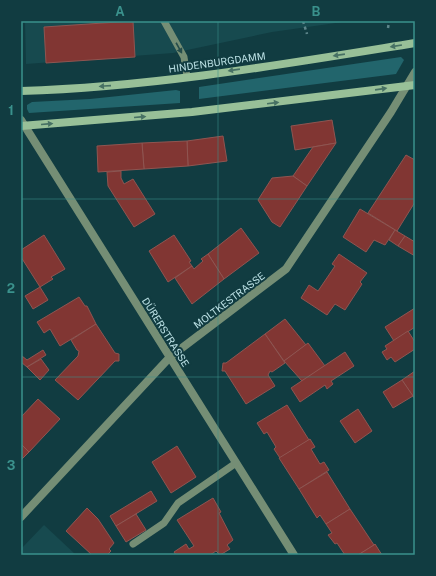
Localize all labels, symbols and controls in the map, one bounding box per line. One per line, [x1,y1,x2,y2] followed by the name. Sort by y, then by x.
[115,4,125,19] text: A
[312,4,321,19] text: B
[175,42,182,54] one-way arrow
[390,43,403,49] one-way arrow
[168,49,266,75] street label: HINDENBURGDAMM
[333,52,345,58] one-way arrow
[228,67,240,73] one-way arrow
[99,82,111,89] one-way arrow
[375,86,388,92] one-way arrow
[266,100,279,106] one-way arrow
[8,103,14,118] text: 1
[134,113,146,120] one-way arrow
[41,121,53,128] one-way arrow
[191,269,267,331] street label: MOLTKESTRASSE
[7,281,15,296] text: 2
[140,295,192,369] street label: DÜRERSTRASSE
[7,458,16,473] text: 3

